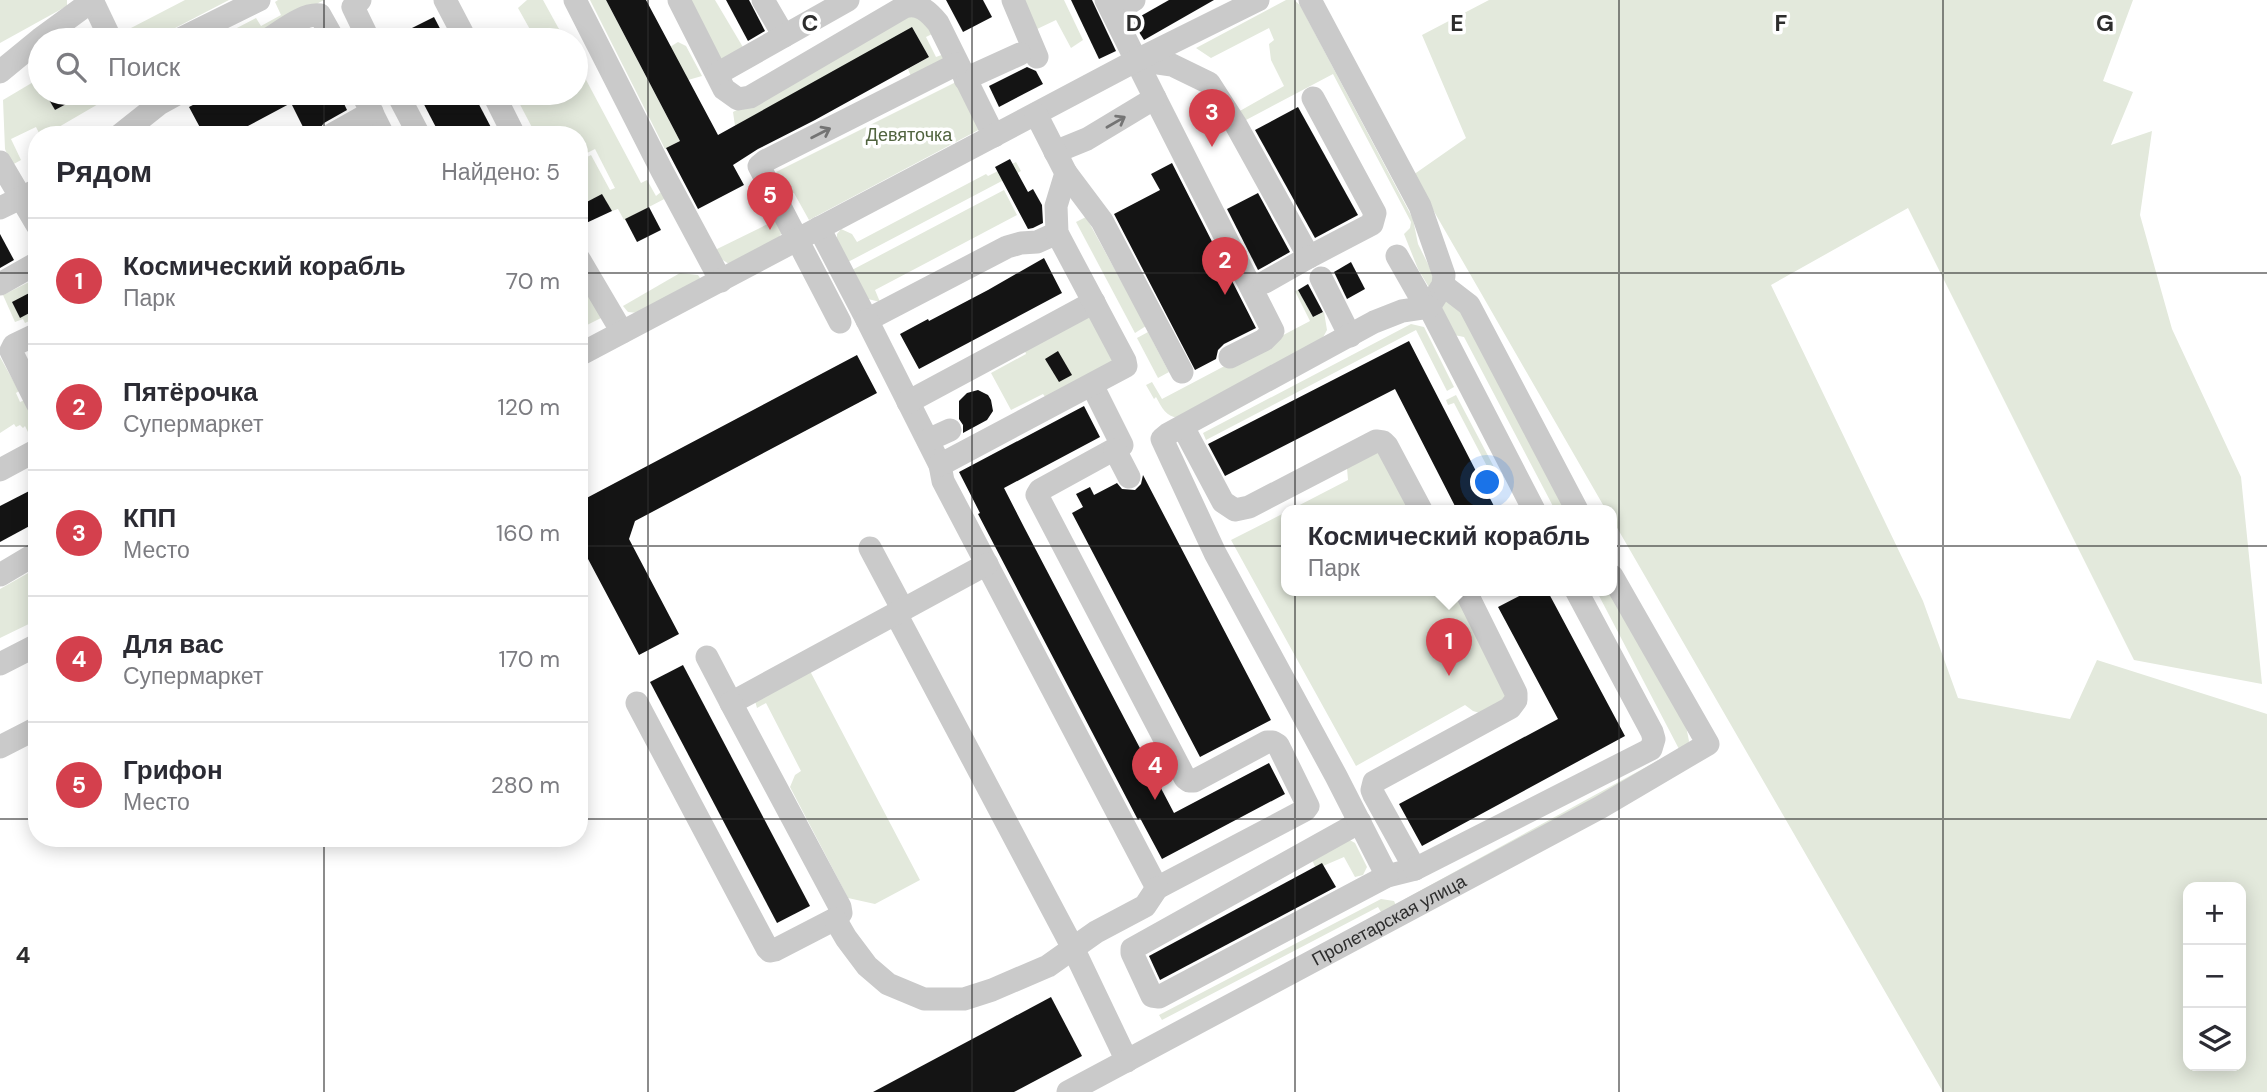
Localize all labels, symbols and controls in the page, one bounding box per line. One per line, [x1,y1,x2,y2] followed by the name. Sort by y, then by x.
[802,8,818,38] text: C
[1126,8,1142,38] text: D
[1450,8,1464,38] text: E
[1775,8,1788,38] text: F
[2096,8,2114,38] text: G
[28,28,588,105] search box
[52,48,90,86] icon: search
[108,50,180,84] text: Поиск
[1189,89,1235,147] pin: 3
[1105,115,1125,129] one-way arrow
[866,123,953,147] park label: Девяточка
[810,125,831,139] one-way arrow
[56,152,152,191] text: Рядом
[441,157,560,187] text: Найдено: 5
[747,172,793,230] pin: 5
[1202,237,1248,295] pin: 2
[123,249,406,283] text: Космический корабль
[75,266,83,296] text: 1
[506,266,560,296] text: 70 m
[123,283,175,313] text: Парк
[123,375,258,409] text: Пятёрочка
[72,392,86,422] text: 2
[497,392,560,422] text: 120 m
[123,409,263,439] text: Супермаркет
[1470,465,1504,499] your location
[123,501,176,535] text: КПП
[1281,505,1617,596] popup
[72,518,86,548] text: 3
[496,518,560,548] text: 160 m
[1308,519,1590,553] text: Космический корабль
[123,535,190,565] text: Место
[1308,553,1360,583] text: Парк
[1426,618,1472,676] pin: 1
[123,627,224,661] text: Для вас
[72,644,86,674] text: 4
[499,644,560,674] text: 170 m
[123,661,263,691] text: Супермаркет
[1132,742,1178,800] pin: 4
[123,753,223,787] text: Грифон
[72,770,86,800] text: 5
[491,770,560,800] text: 280 m
[123,787,190,817] text: Место
[1308,869,1471,971] street label: Пролетарская улица
[2183,882,2246,1071] map controls
[2183,882,2246,945] button: +
[16,940,31,970] text: 4
[2183,945,2246,1008] button: −
[2183,1008,2246,1071] button: layers

